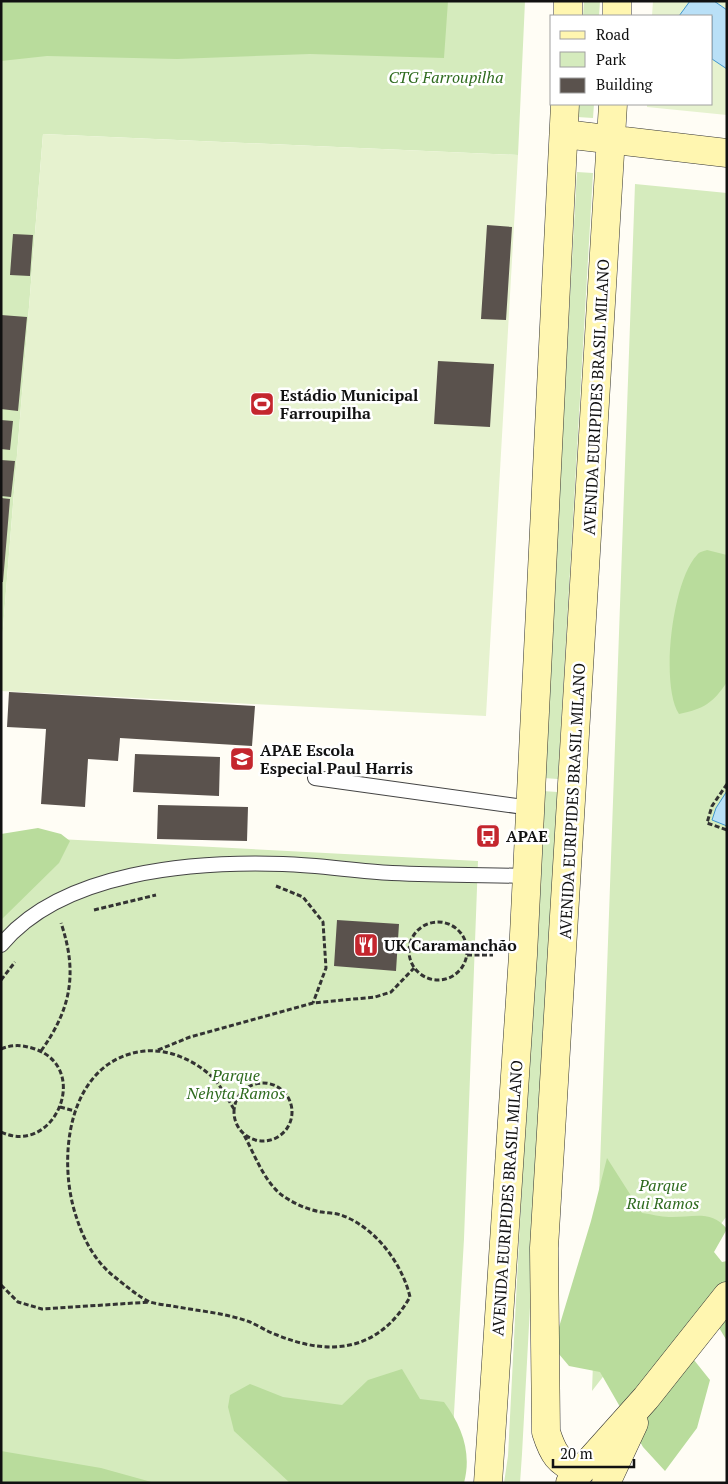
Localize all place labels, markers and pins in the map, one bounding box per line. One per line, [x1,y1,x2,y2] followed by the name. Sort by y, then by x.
[280,384,418,424] place label: Estádio Municipal Farroupilha
[249,391,275,417] sports icon: Estádio Municipal Farroupilha
[260,739,413,779] place label: APAE Escola Especial Paul Harris
[229,746,255,772] school or university icon: APAE Escola Especial Paul Harris
[475,823,501,849] bus stop icon: APAE
[506,825,548,847] place label: APAE
[353,932,379,958] restaurant icon: UK Caramanchão
[384,934,517,956] place label: UK Caramanchão

